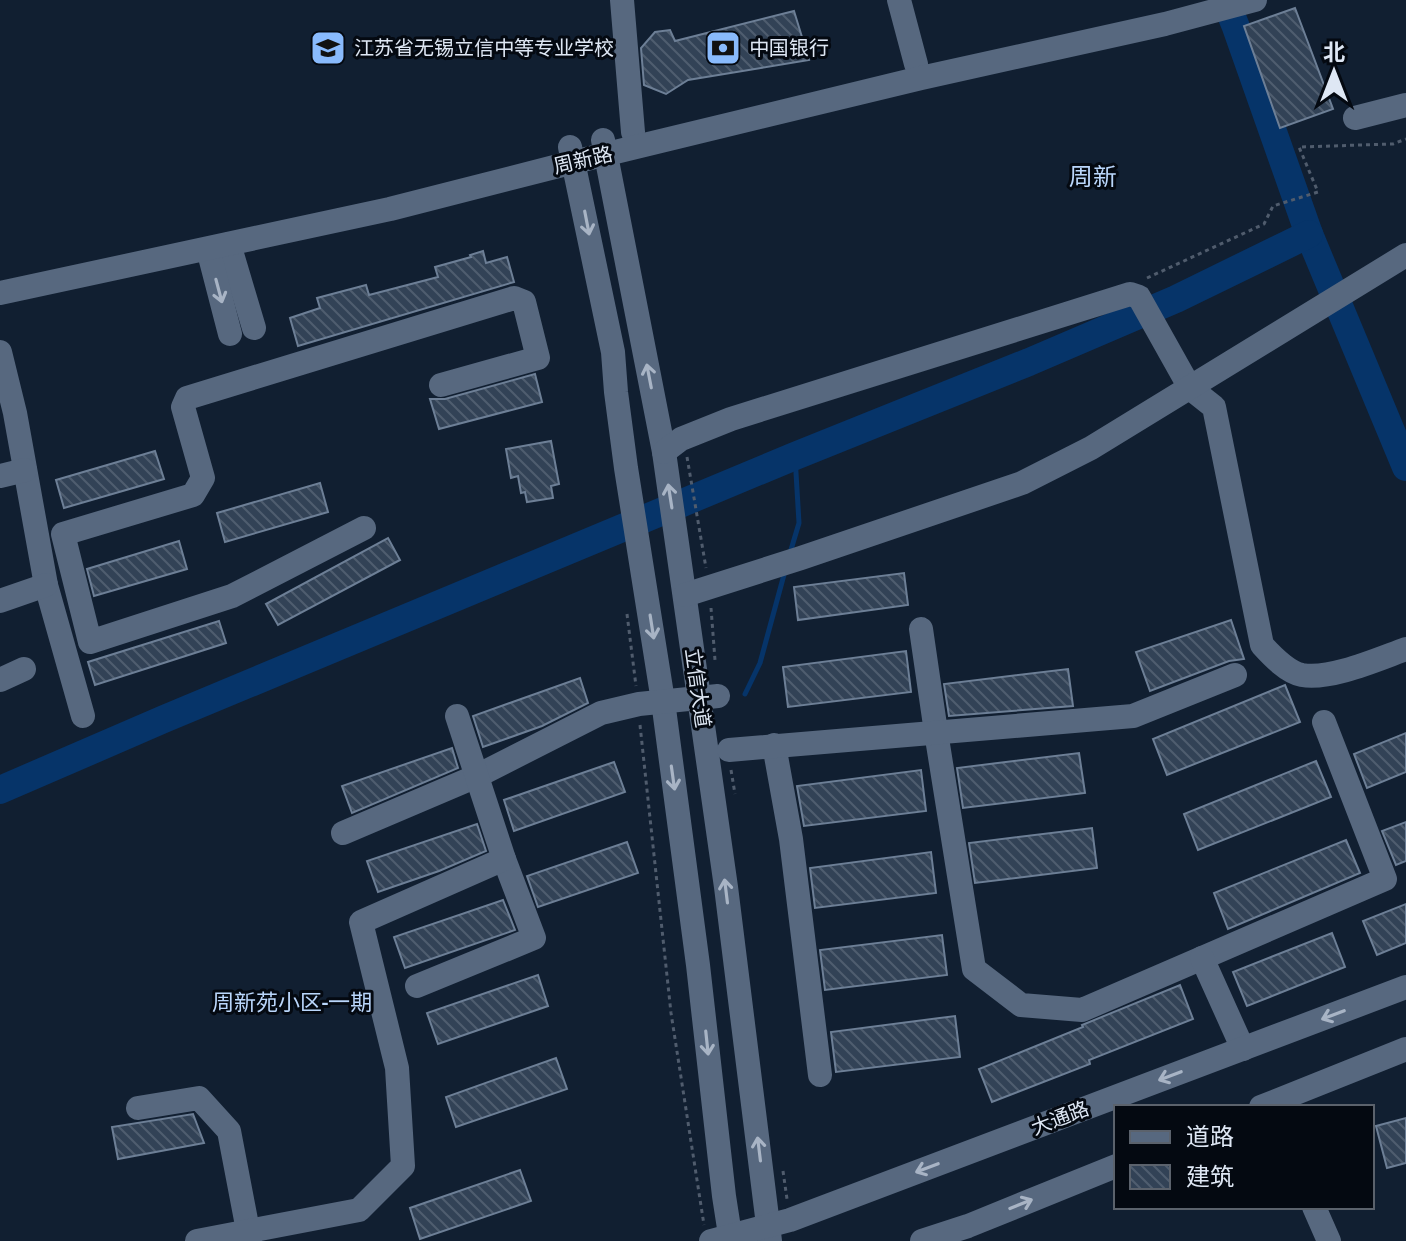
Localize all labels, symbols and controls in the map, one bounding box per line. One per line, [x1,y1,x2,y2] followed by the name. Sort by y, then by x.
[309,29,347,67] school or university icon: 江苏省无锡立信中等专业学校
[704,29,742,67] bank icon: 中国银行
[1294,32,1374,112] north arrow
[354,34,614,61] place label: 江苏省无锡立信中等专业学校
[749,34,829,61] place label: 中国银行
[1323,37,1345,67] text: 北
[551,140,615,179] street label: 周新路
[1069,160,1117,192] district label: 周新
[580,210,595,236] one-way arrow
[213,278,228,304] one-way arrow
[640,363,655,389] one-way arrow
[662,484,677,509] one-way arrow
[645,614,660,640] one-way arrow
[680,646,717,729] street label: 立信大道
[666,765,681,790] one-way arrow
[719,878,734,905] one-way arrow
[212,987,372,1017] district label: 周新苑小区-一期
[1321,1008,1346,1023] one-way arrow
[699,1029,714,1056] one-way arrow
[1158,1070,1183,1084] one-way arrow
[1027,1094,1093,1141] street label: 大通路
[1114,1105,1374,1209] legend
[1186,1120,1234,1152] text: 道路
[751,1136,766,1163] one-way arrow
[1186,1160,1234,1192] text: 建筑
[915,1162,939,1176] one-way arrow
[1008,1196,1033,1211] one-way arrow

